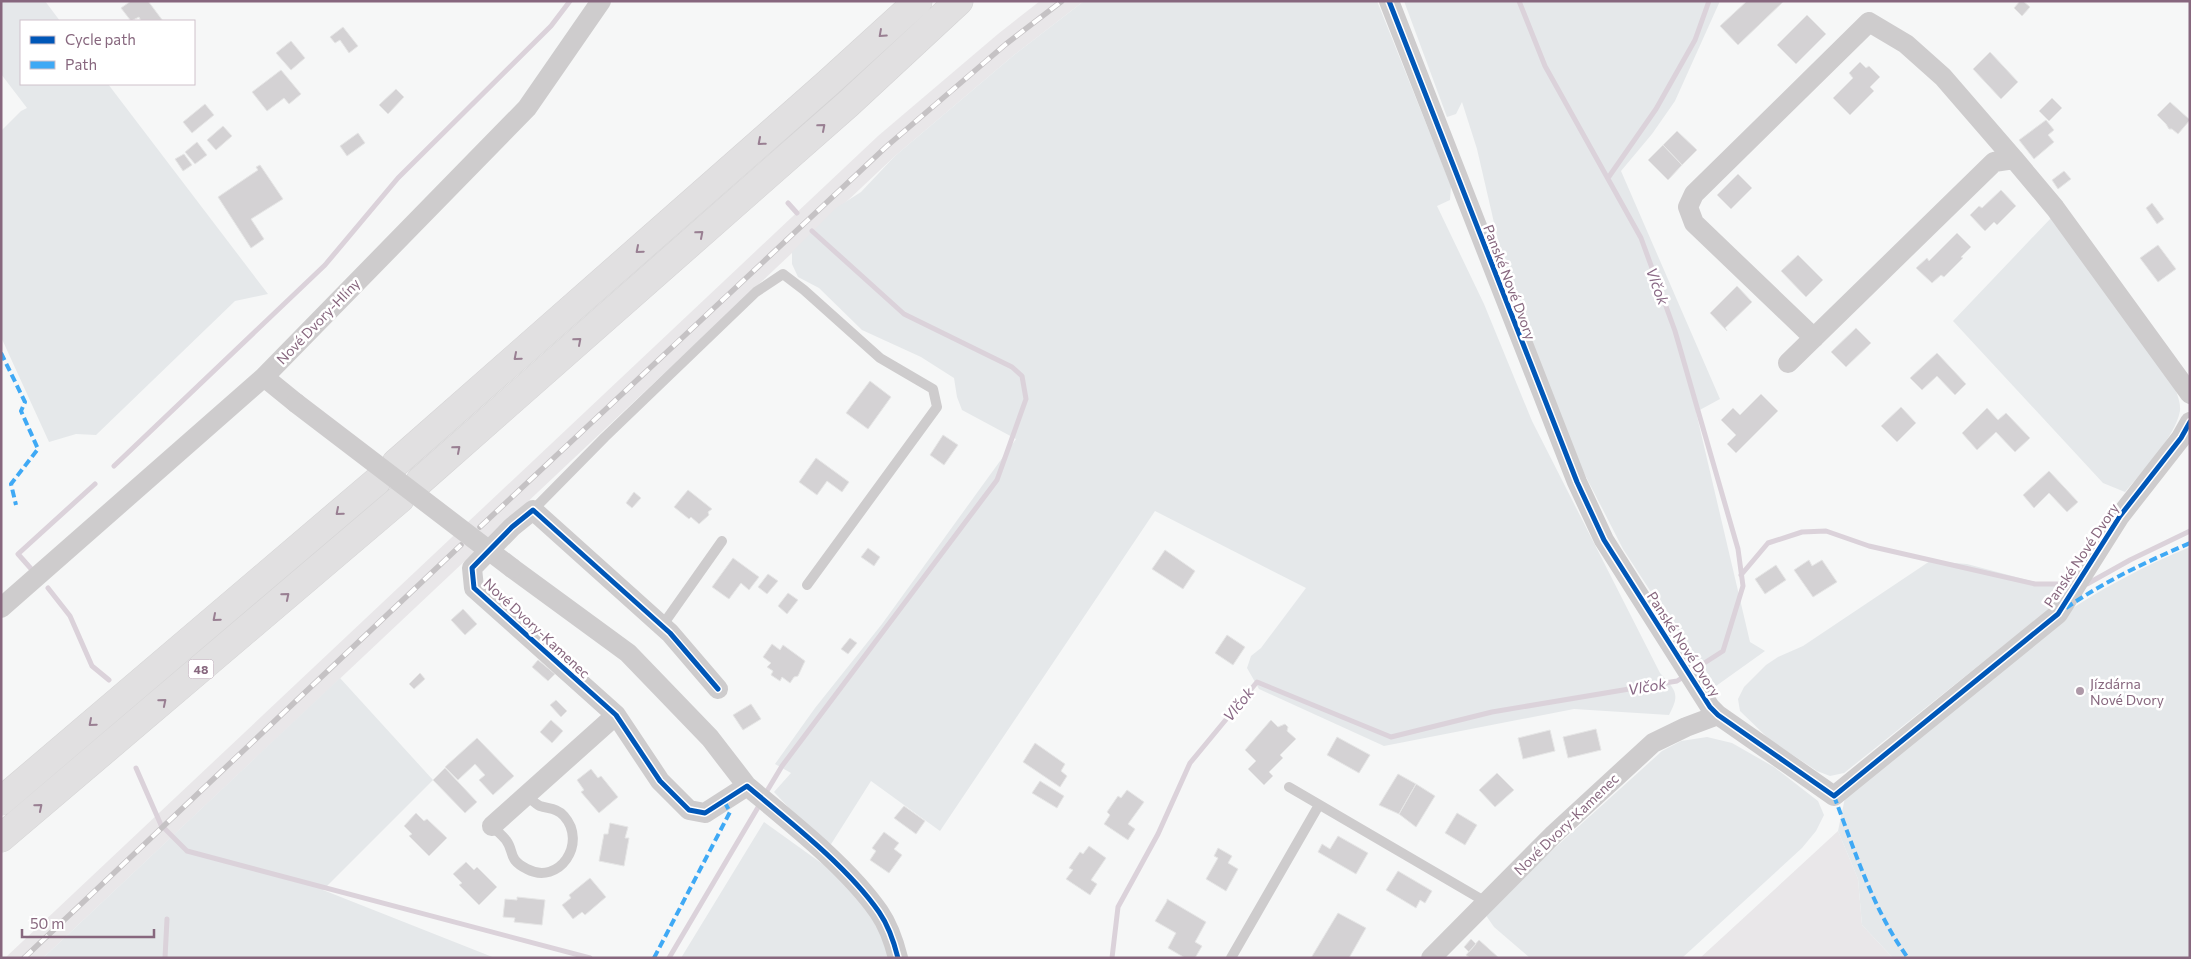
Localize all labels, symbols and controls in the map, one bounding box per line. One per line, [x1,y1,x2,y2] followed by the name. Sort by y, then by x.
[20,20,195,85] legend
[878,28,887,37] one-way arrow
[65,30,136,48] text: Cycle path
[65,55,97,73] text: Path
[817,123,826,132] one-way arrow
[757,137,766,146] one-way arrow
[1480,222,1540,342] street label: Panské Nové Dvory
[694,231,703,240] one-way arrow
[635,244,644,253] one-way arrow
[1643,265,1673,308] water label: Vlčok
[273,275,363,367] street label: Nové Dvory-Hlíny
[573,338,582,347] one-way arrow
[513,351,522,360] one-way arrow
[451,446,460,455] one-way arrow
[2040,500,2122,610] street label: Panské Nové Dvory
[336,507,345,516] one-way arrow
[480,574,594,682] street label: Nové Dvory-Kamenec
[1644,588,1724,700] street label: Panské Nové Dvory
[280,593,289,602] one-way arrow
[213,612,222,621] one-way arrow
[188,660,214,679] road number: 48
[1626,674,1668,698] water label: Vlčok
[2090,675,2164,708] place label: Jízdárna Nové Dvory
[1219,683,1258,725] water label: Vlčok
[2074,685,2086,697] marker: Jízdárna Nové Dvory
[157,698,166,707] one-way arrow
[89,718,98,727] one-way arrow
[1510,770,1622,878] street label: Nové Dvory-Kamenec
[33,804,42,813] one-way arrow
[22,906,155,938] scale bar
[30,914,64,932] text: 50 m

